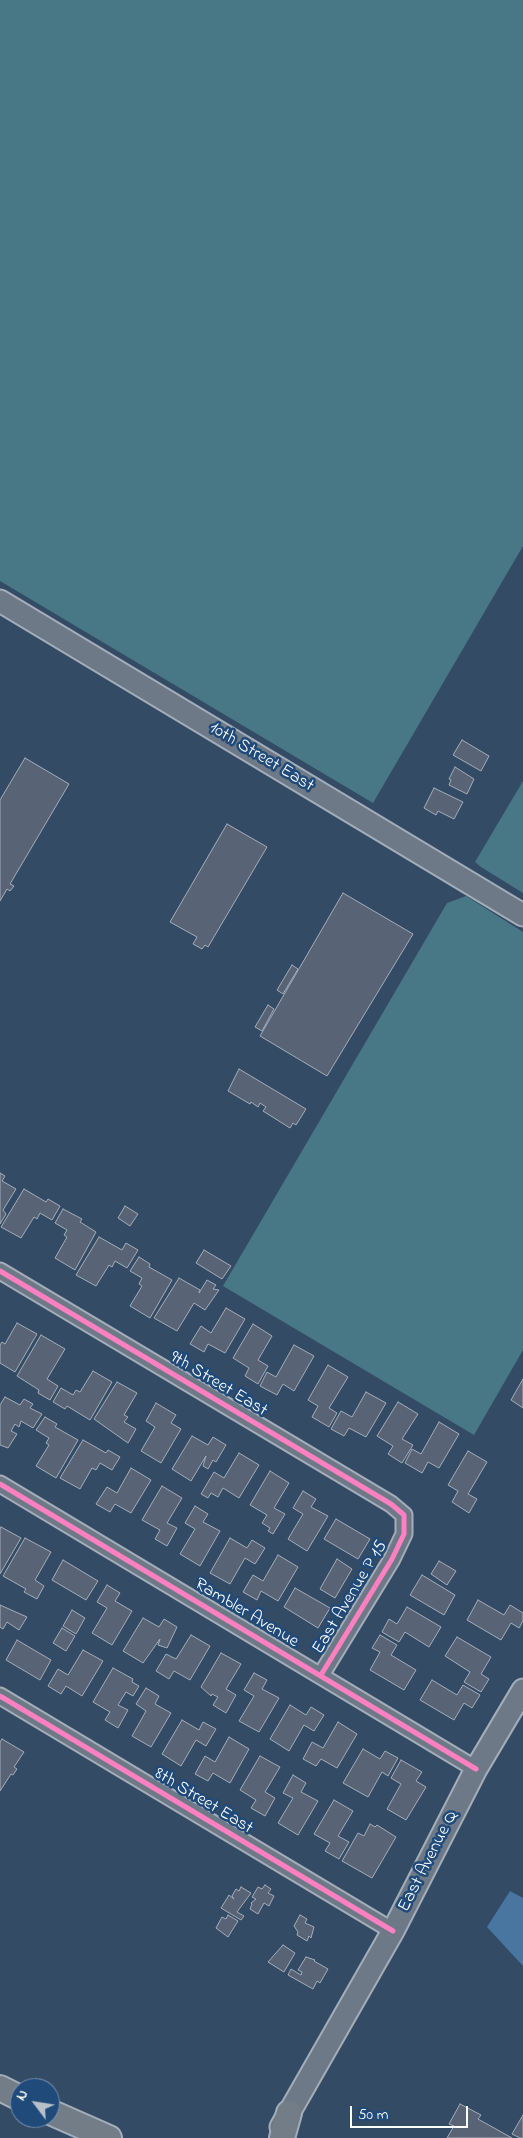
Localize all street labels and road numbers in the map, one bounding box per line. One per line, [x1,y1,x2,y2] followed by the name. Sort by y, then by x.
[205,718,317,798] street label: 10th Street East
[165,1347,271,1423] street label: 9th Street East
[309,1537,393,1659] street label: East Avenue P 15
[190,1574,302,1654] street label: Rambler Avenue
[150,1764,256,1840] street label: 8th Street East
[394,1808,464,1916] street label: East Avenue Q

